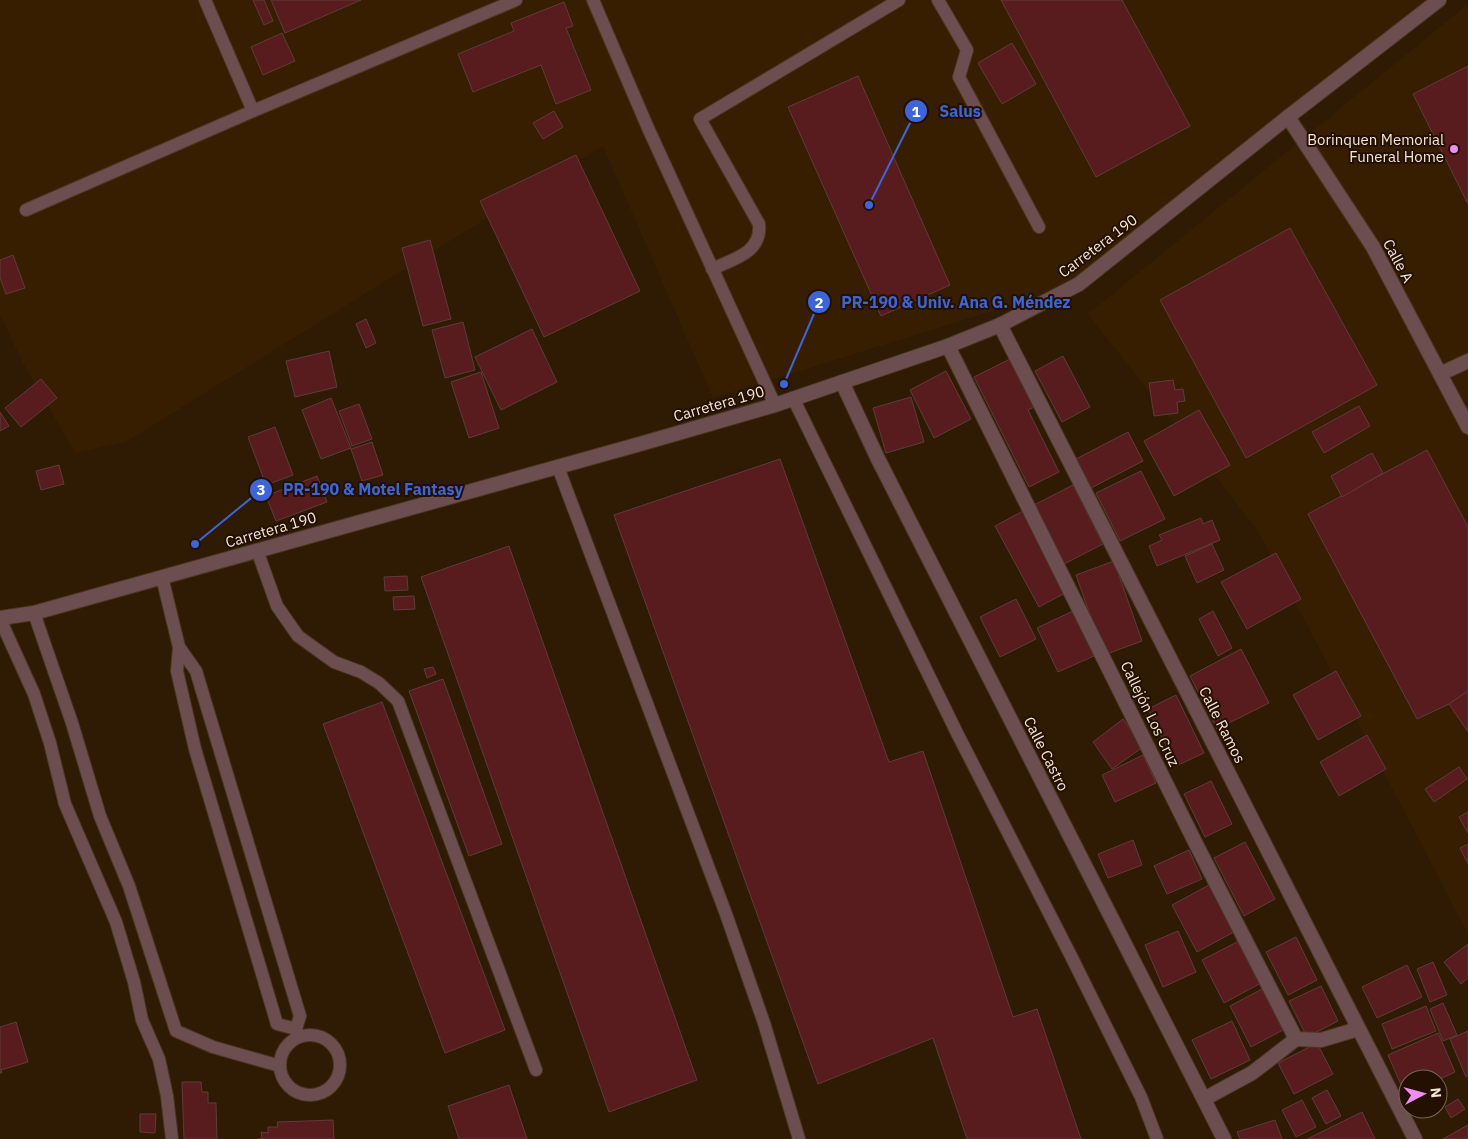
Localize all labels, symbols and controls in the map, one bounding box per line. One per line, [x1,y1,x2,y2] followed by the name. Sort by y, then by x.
[904,96,990,127] callout: Salus
[939,101,981,121] text: Salus
[911,102,921,121] text: 1
[1307,130,1444,166] place label: Borinquen Memorial Funeral Home
[1448,143,1460,155] marker: Borinquen Memorial Funeral Home
[1054,210,1141,281] street label: Carretera 190
[1379,236,1418,286] street label: Calle A
[806,287,1081,318] callout: PR-190 & Univ. Ana G. Méndez
[841,292,1071,312] text: PR-190 & Univ. Ana G. Méndez
[814,293,824,312] text: 2
[671,381,767,426] street label: Carretera 190
[248,474,473,505] callout: PR-190 & Motel Fantasy
[283,479,464,499] text: PR-190 & Motel Fantasy
[256,480,266,499] text: 3
[223,507,319,552] street label: Carretera 190
[1117,658,1184,770] street label: Callejón Los Cruz
[1195,683,1250,766] street label: Calle Ramos
[1020,713,1073,794] street label: Calle Castro
[1398,1069,1448,1119] north arrow
[1426,1087,1445,1099] text: N

